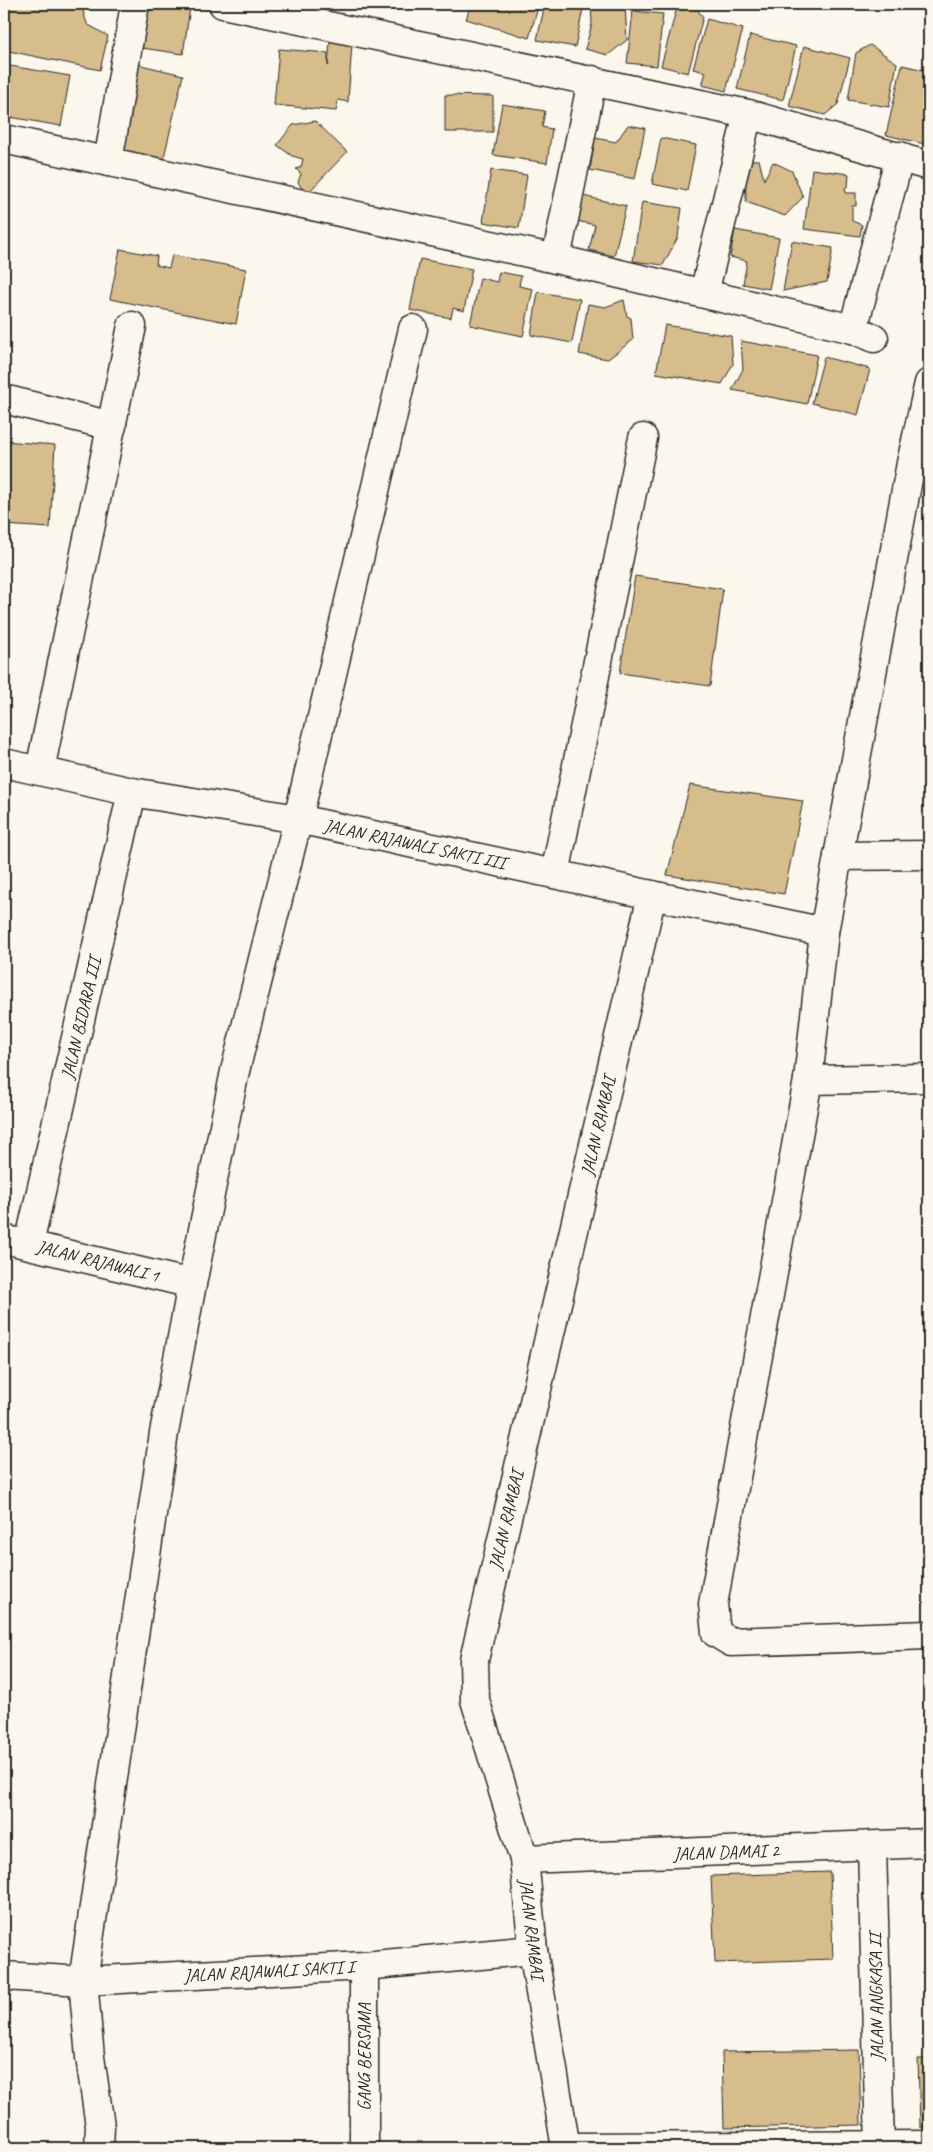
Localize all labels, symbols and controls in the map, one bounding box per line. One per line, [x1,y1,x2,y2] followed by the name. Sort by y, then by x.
[321,814,512,875] street label: JALAN RAJAWALI SAKTI III
[56,951,107,1082] street label: JALAN BIDARA III
[576,1070,621,1179] street label: JALAN RAMBAI
[34,1235,162,1287] street label: JALAN RAJAWALI 1
[484,1464,529,1573] street label: JALAN RAMBAI
[672,1839,781,1865] street label: JALAN DAMAI 2
[515,1876,550,1984] street label: JALAN RAMBAI
[864,1929,888,2062] street label: JALAN ANGKASA II
[182,1955,358,1986] street label: JALAN RAJAWALI SAKTI I
[353,2002,375,2111] street label: GANG BERSAMA

